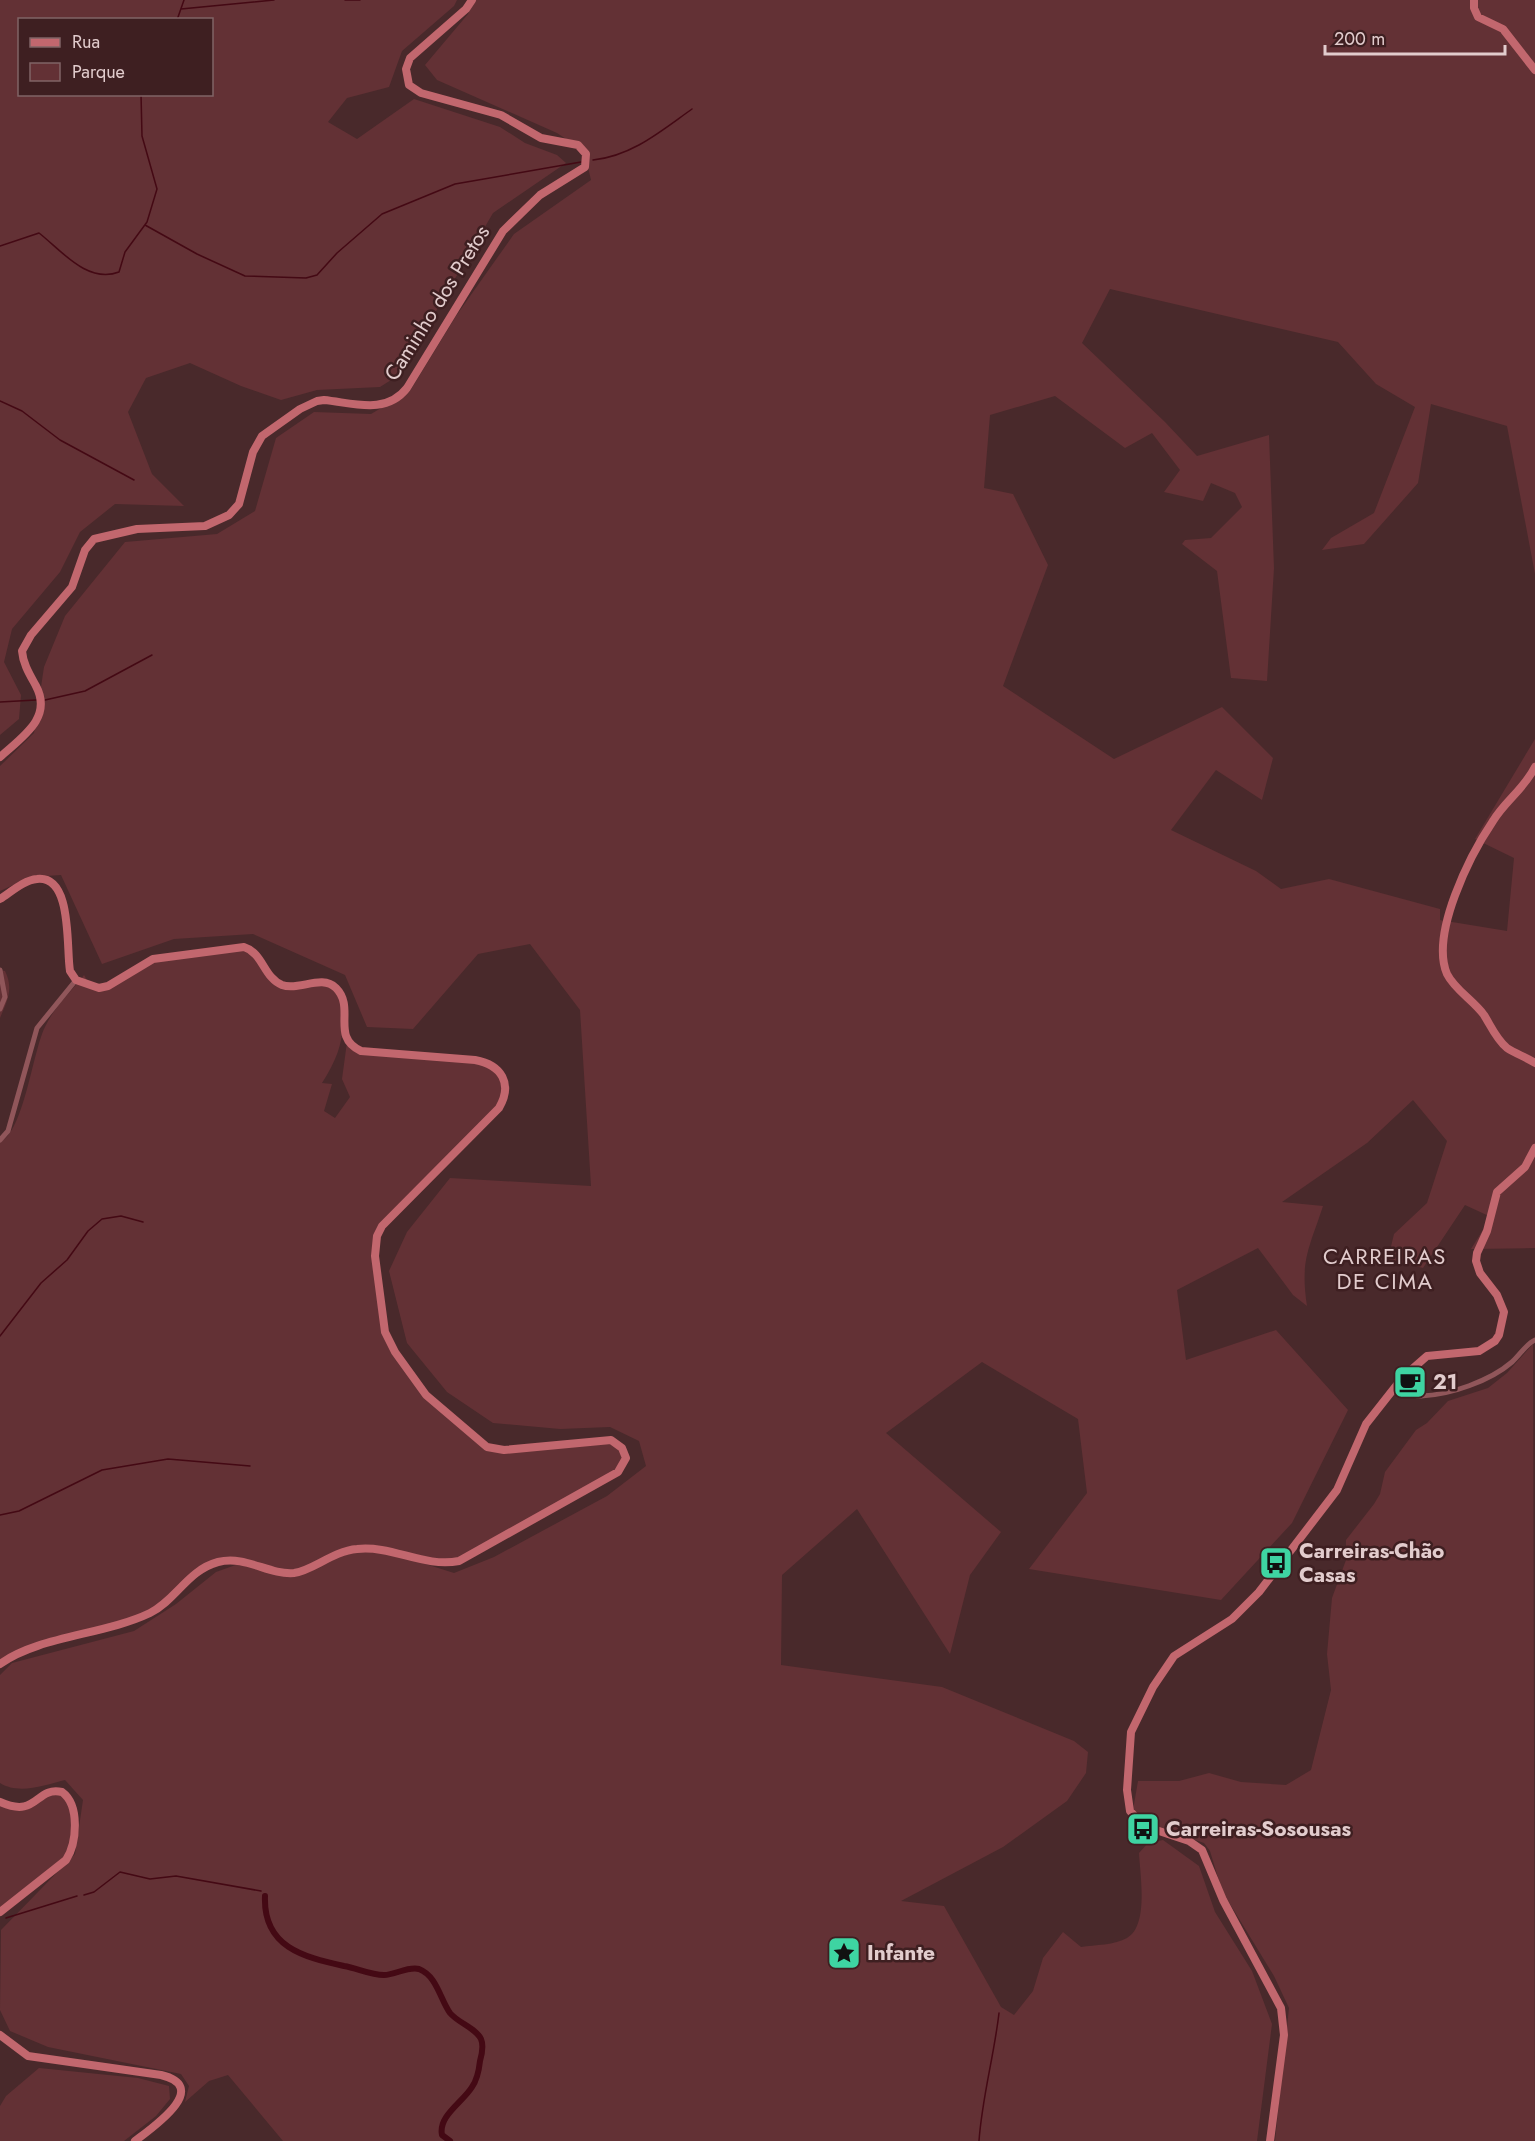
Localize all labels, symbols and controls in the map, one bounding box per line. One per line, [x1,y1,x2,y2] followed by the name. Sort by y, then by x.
[18,18,213,96] legend
[1325,18,1505,56] scale bar
[1334,26,1385,52] text: 200 m
[72,29,100,55] text: Rua
[72,59,125,85] text: Parque
[377,220,497,386] street label: Caminho dos Pretos
[1323,1240,1447,1297] district label: CARREIRAS DE CIMA
[1392,1364,1428,1400] cafe icon: 21
[1433,1367,1457,1397] place label: 21
[1299,1536,1445,1590] place label: Carreiras-Chão Casas
[1258,1545,1294,1581] bus stop icon: Carreiras-Chão Casas
[1125,1811,1161,1847] bus stop icon: Carreiras-Sosousas
[1166,1814,1351,1844] place label: Carreiras-Sosousas
[826,1935,862,1971] place icon: Infante
[867,1938,935,1968] place label: Infante

